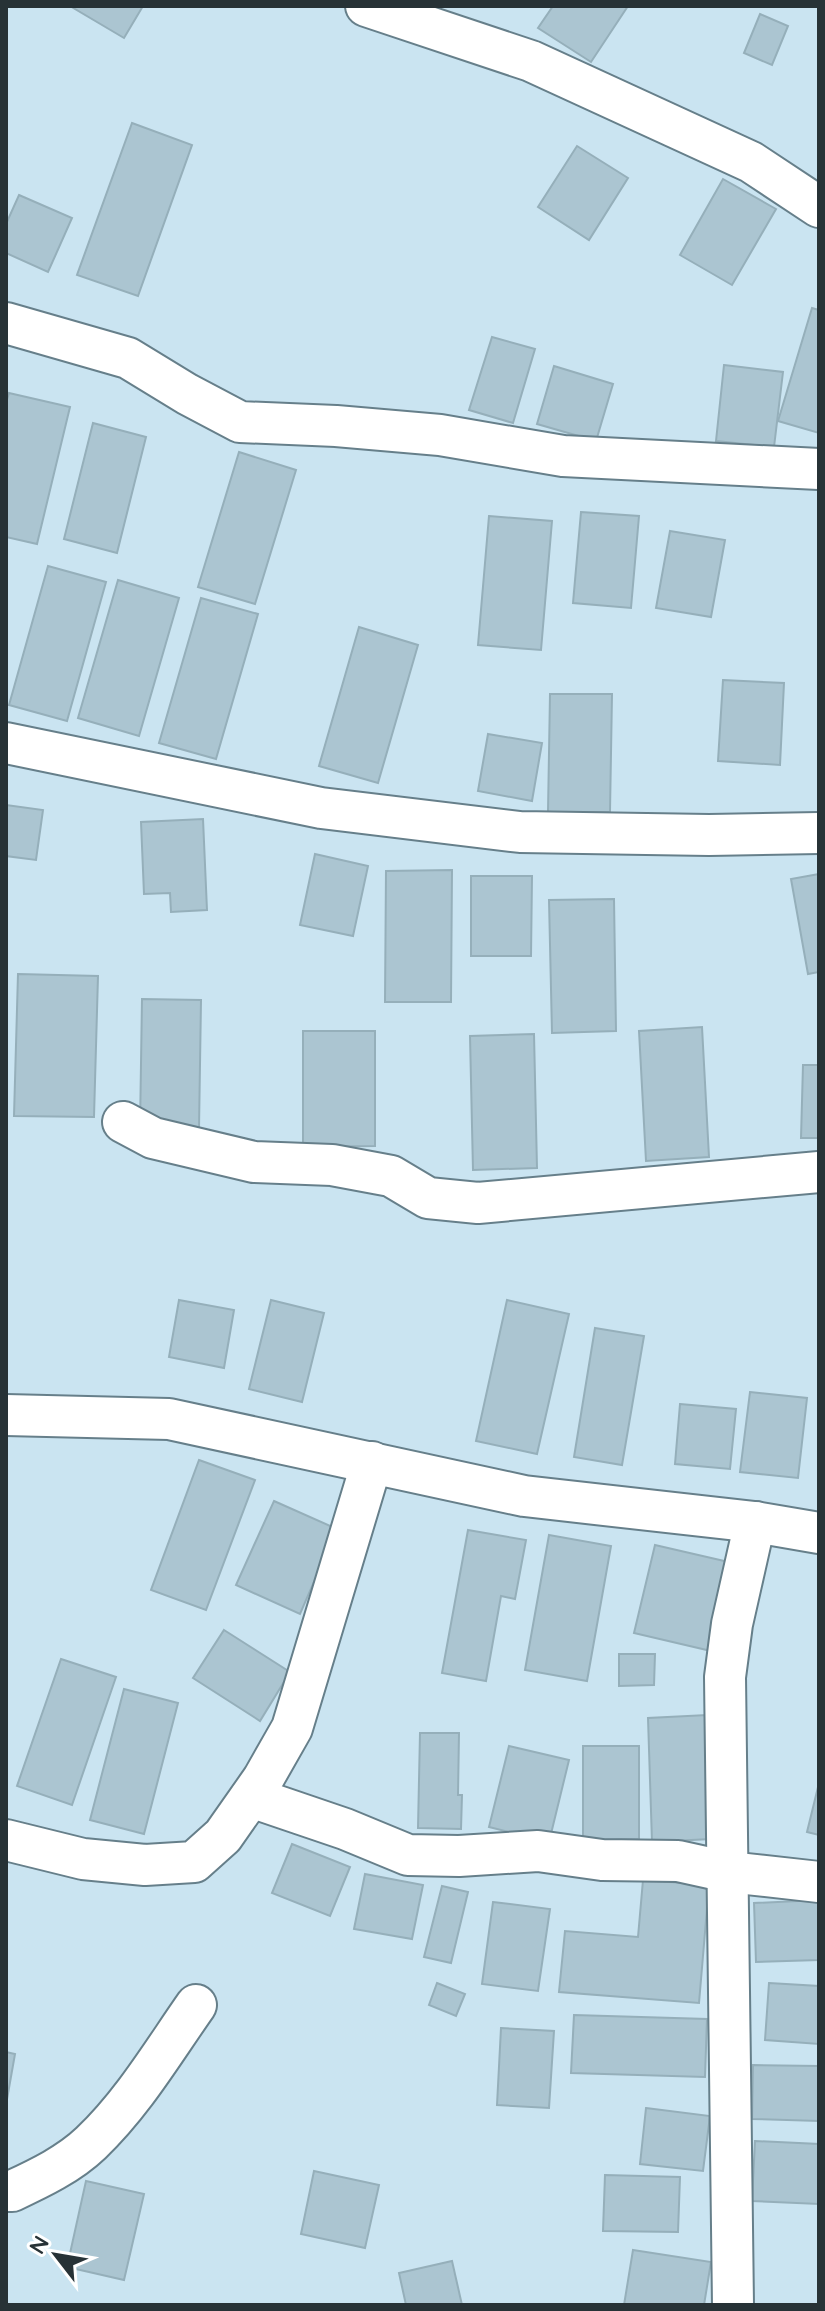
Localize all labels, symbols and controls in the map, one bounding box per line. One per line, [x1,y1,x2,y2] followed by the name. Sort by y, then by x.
[16,2215,96,2295] north arrow
[23,2231,55,2259] text: N

